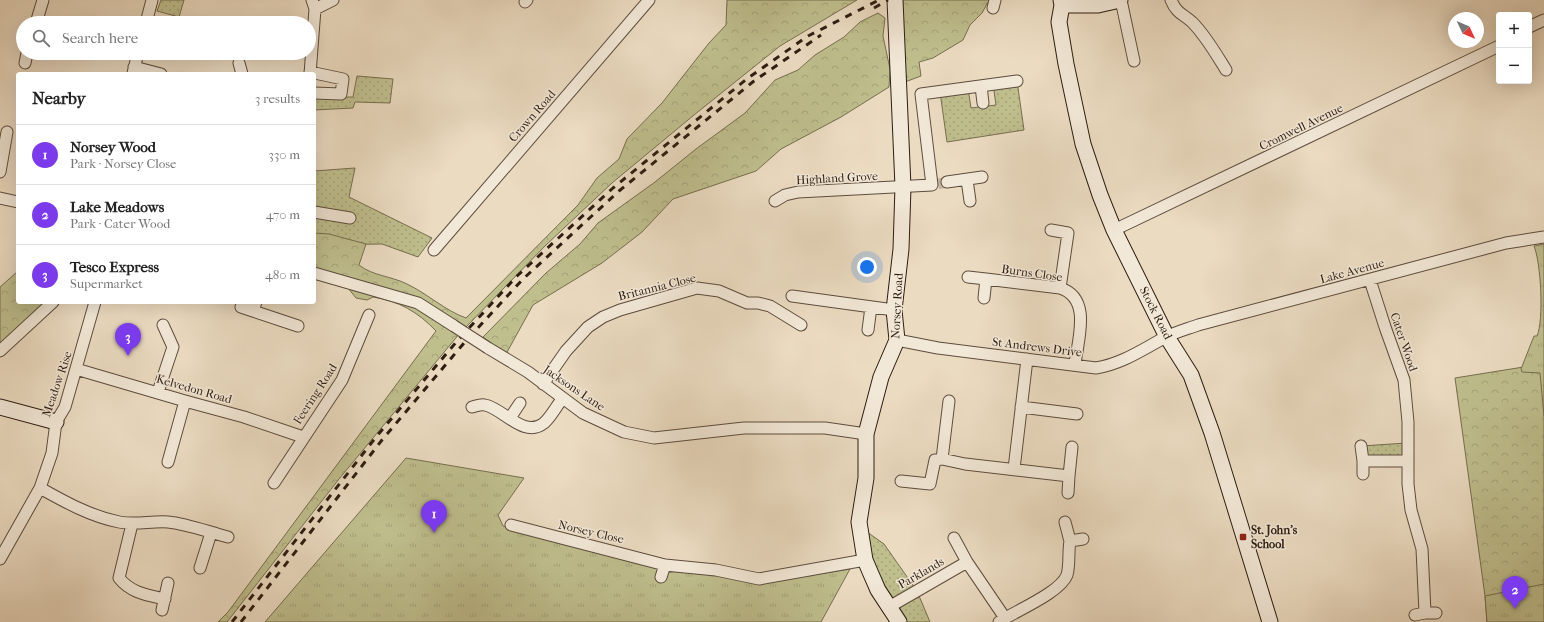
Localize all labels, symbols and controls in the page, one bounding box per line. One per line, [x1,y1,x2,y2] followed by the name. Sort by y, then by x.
[1448,12,1484,48] north arrow
[1496,12,1532,84] map controls
[1496,12,1532,48] button: +
[16,16,316,60] search box
[30,27,52,49] icon: search
[62,29,138,47] text: Search here
[1496,48,1532,84] button: −
[506,87,559,145] street label: Crown Road
[32,88,86,108] text: Nearby
[255,91,300,106] text: 3 results
[1257,101,1345,153] street label: Cromwell Avenue
[70,138,156,156] text: Norsey Wood
[43,147,47,162] text: 1
[269,147,300,162] text: 330 m
[70,156,177,171] text: Park · Norsey Close
[796,169,878,187] street label: Highland Grove
[70,198,164,216] text: Lake Meadows
[42,207,48,222] text: 2
[266,207,300,222] text: 470 m
[70,216,170,231] text: Park · Cater Wood
[1318,256,1386,286] street label: Lake Avenue
[857,257,877,277] your location
[70,258,159,276] text: Tesco Express
[1001,262,1063,284] street label: Burns Close
[42,267,48,282] text: 3
[265,267,300,282] text: 480 m
[617,271,697,303] street label: Britannia Close
[888,272,906,339] street label: Norsey Road
[70,276,143,291] text: Supermarket
[1137,284,1175,342] street label: Stock Road
[1387,311,1421,374] street label: Cater Wood
[115,323,141,356] pin: 3
[991,335,1083,359] street label: St Andrews Drive
[39,349,75,419] street label: Meadow Rise
[290,361,340,427] street label: Feering Road
[540,362,608,414] street label: Jacksons Lane
[155,372,234,407] street label: Kelvedon Road
[421,500,447,533] pin: 1
[557,518,625,546] street label: Norsey Close
[1251,523,1298,551] place label: St. John's School
[1238,532,1248,542] marker: St. John's School
[896,554,947,592] street label: Parklands
[1502,576,1528,609] pin: 2

